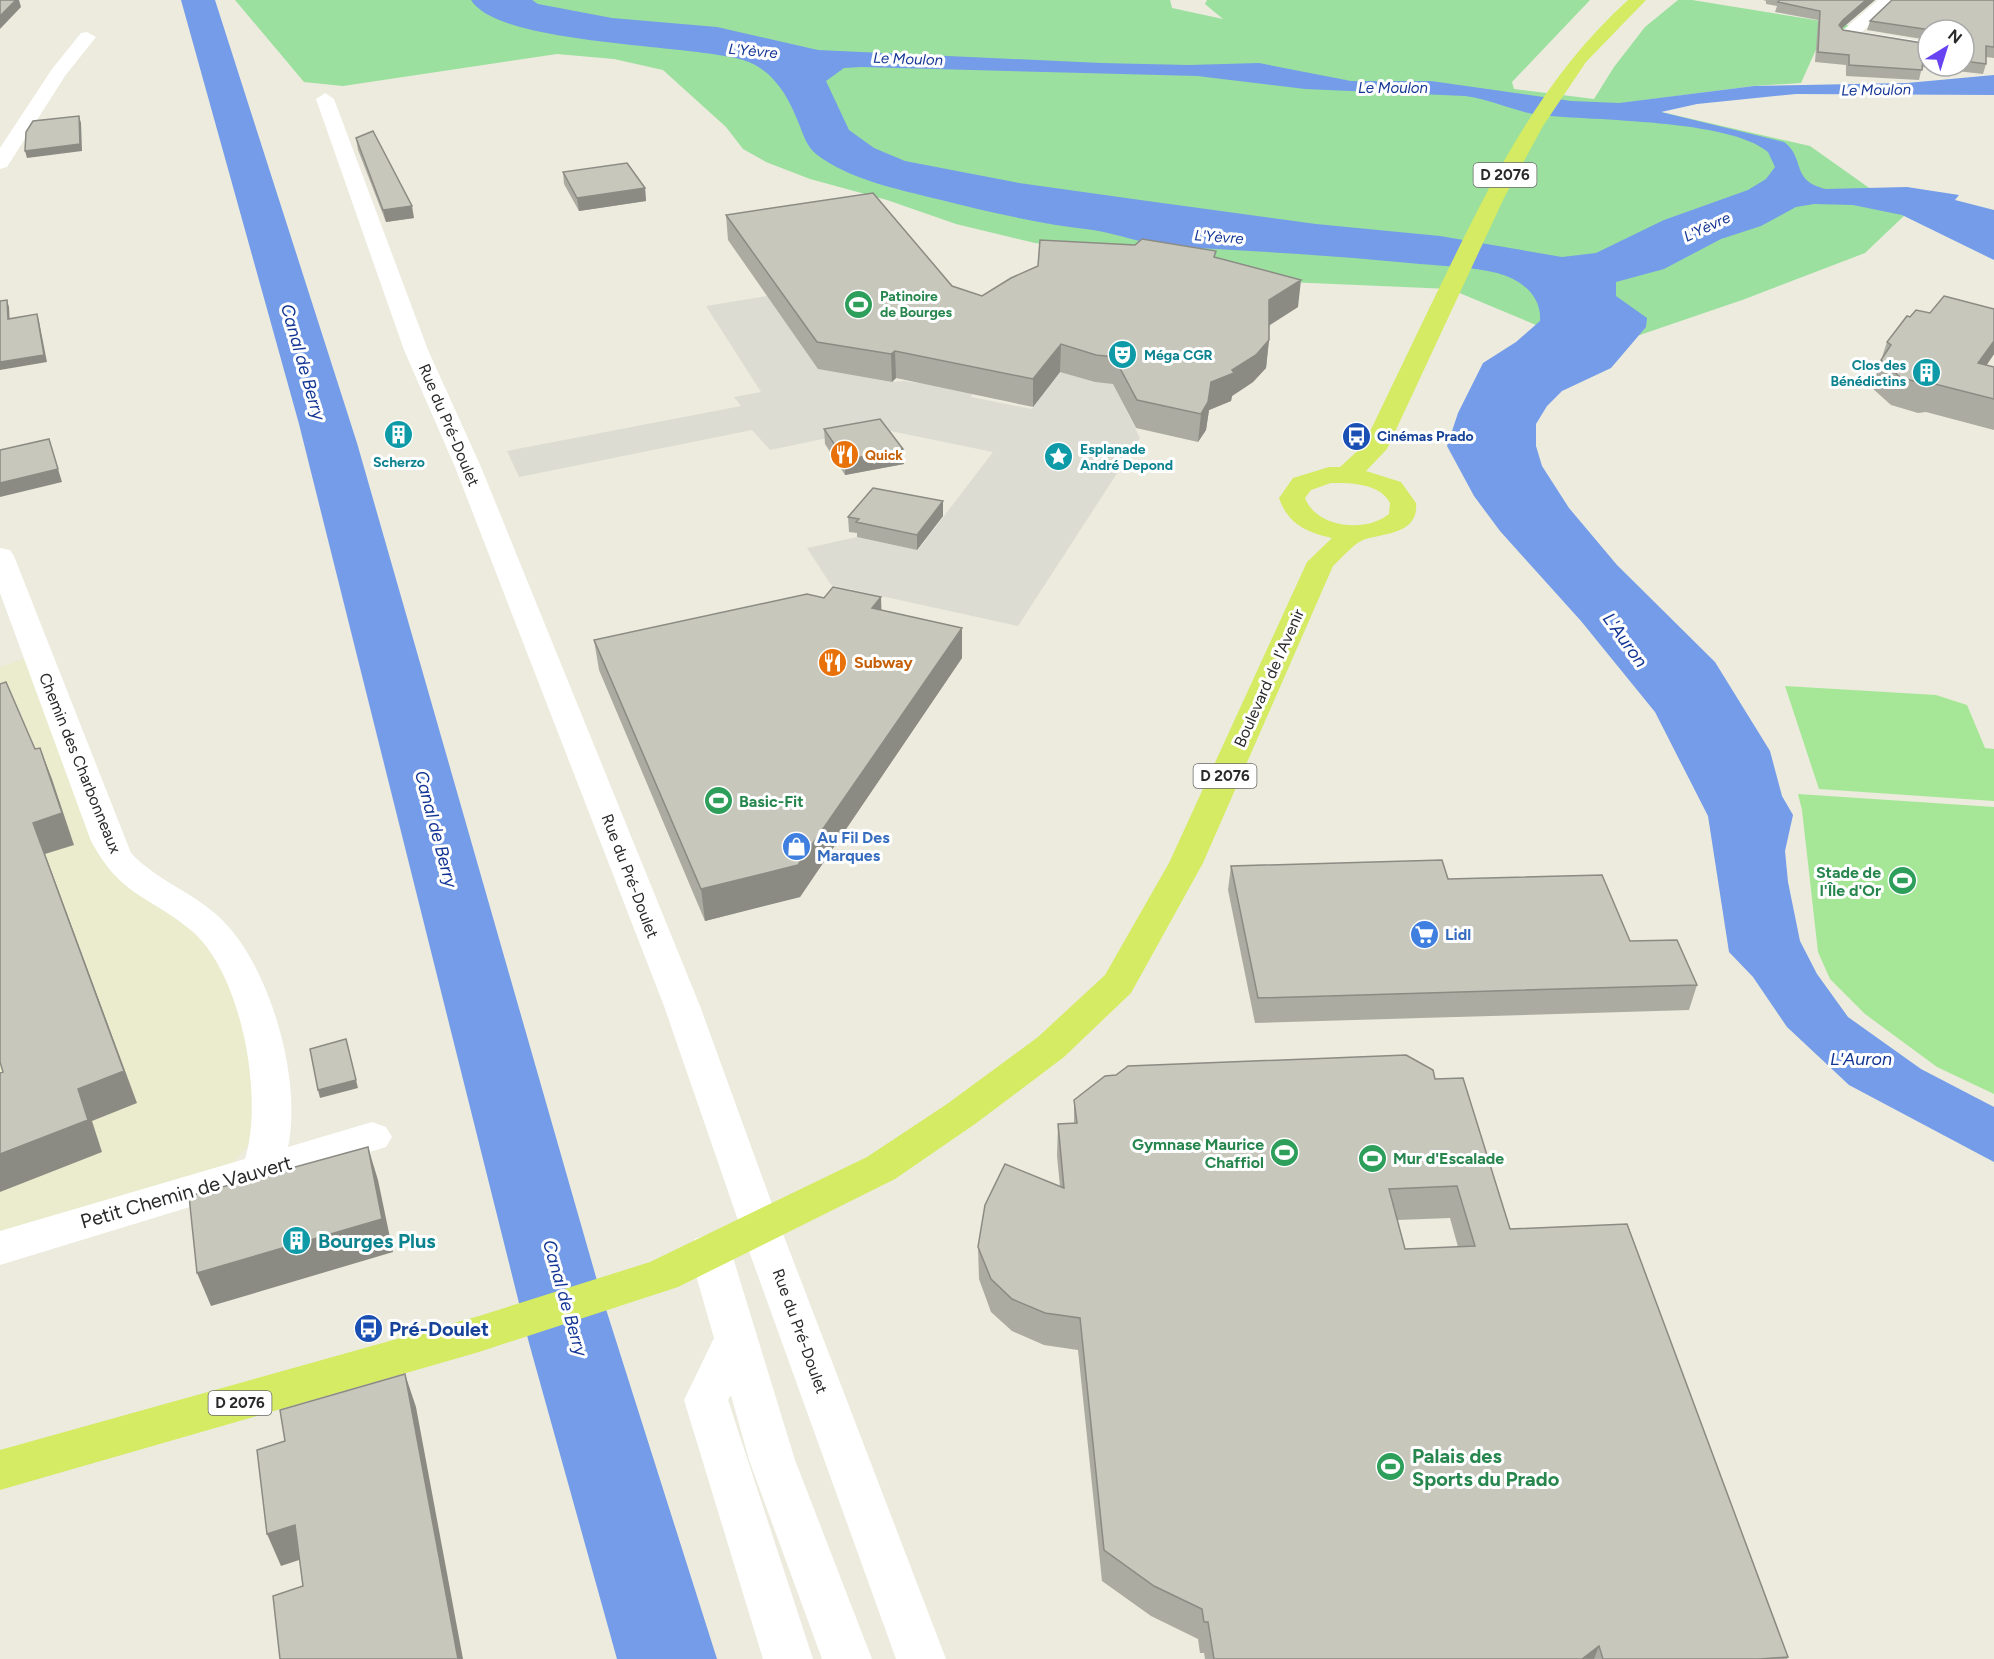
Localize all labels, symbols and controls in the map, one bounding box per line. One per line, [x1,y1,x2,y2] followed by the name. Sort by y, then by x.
[1916,18,1976,78] north arrow
[1944,25,1966,48] text: N
[728,40,778,62] water label: L'Yèvre
[873,49,943,69] water label: Le Moulon
[1358,79,1428,97] water label: Le Moulon
[1841,80,1911,100] water label: Le Moulon
[1474,163,1537,187] road number: D 2076
[1681,208,1733,246] water label: L'Yèvre
[1194,226,1244,248] water label: L'Yèvre
[843,288,875,320] sports icon: Patinoire de Bourges
[880,288,953,321] place label: Patinoire de Bourges
[276,301,331,424] water label: Canal de Berry
[1107,339,1139,371] theatre icon: Méga CGR
[1144,347,1213,364] place label: Méga CGR
[1830,357,1906,390] place label: Clos des Bénédictins
[1911,357,1943,389] building icon: Clos des Bénédictins
[415,361,483,489] street label: Rue du Pré-Doulet
[383,419,415,451] building icon: Scherzo
[1340,420,1372,452] bus stop icon: Cinémas Prado
[1377,428,1474,445] place label: Cinémas Prado
[828,439,860,471] restaurant icon: Quick
[1043,441,1075,473] place icon: Esplanade André Depond
[1080,441,1173,474] place label: Esplanade André Depond
[865,447,903,464] place label: Quick
[373,454,425,471] place label: Scherzo
[1230,605,1308,750] street label: Boulevard de l'Avenir
[1598,608,1652,672] water label: L'Auron
[817,646,849,678] restaurant icon: Subway
[854,653,913,672] place label: Subway
[35,670,125,856] street label: Chemin des Charbonneaux
[1194,764,1256,788] road number: D 2076
[410,768,463,891] water label: Canal de Berry
[702,785,734,817] sports icon: Basic-Fit
[739,792,804,811] place label: Basic-Fit
[598,811,662,941] street label: Rue du Pré-Doulet
[817,828,890,865] place label: Au Fil Des Marques
[780,830,812,862] shop icon: Au Fil Des Marques
[1816,863,1881,900] place label: Stade de l'Île d'Or
[1886,865,1918,897] sports icon: Stade de l'Île d'Or
[1408,918,1440,950] supermarket icon: Lidl
[1445,925,1471,944] place label: Lidl
[1830,1048,1892,1070] water label: L'Auron
[1132,1135,1264,1172] place label: Gymnase Maurice Chaffiol
[1269,1137,1301,1169] sports icon: Gymnase Maurice Chaffiol
[1356,1142,1388,1174] sports icon: Mur d'Escalade
[1393,1149,1504,1168] place label: Mur d'Escalade
[78,1150,294,1234] street label: Petit Chemin de Vauvert
[281,1225,313,1257] building icon: Bourges Plus
[318,1229,436,1253] place label: Bourges Plus
[538,1237,593,1360] water label: Canal de Berry
[769,1266,831,1396] street label: Rue du Pré-Doulet
[352,1313,384,1345] bus stop icon: Pré-Doulet
[389,1317,489,1341] place label: Pré-Doulet
[208,1391,272,1415] road number: D 2076
[1412,1444,1560,1491] place label: Palais des Sports du Prado
[1375,1451,1407,1483] sports icon: Palais des Sports du Prado

